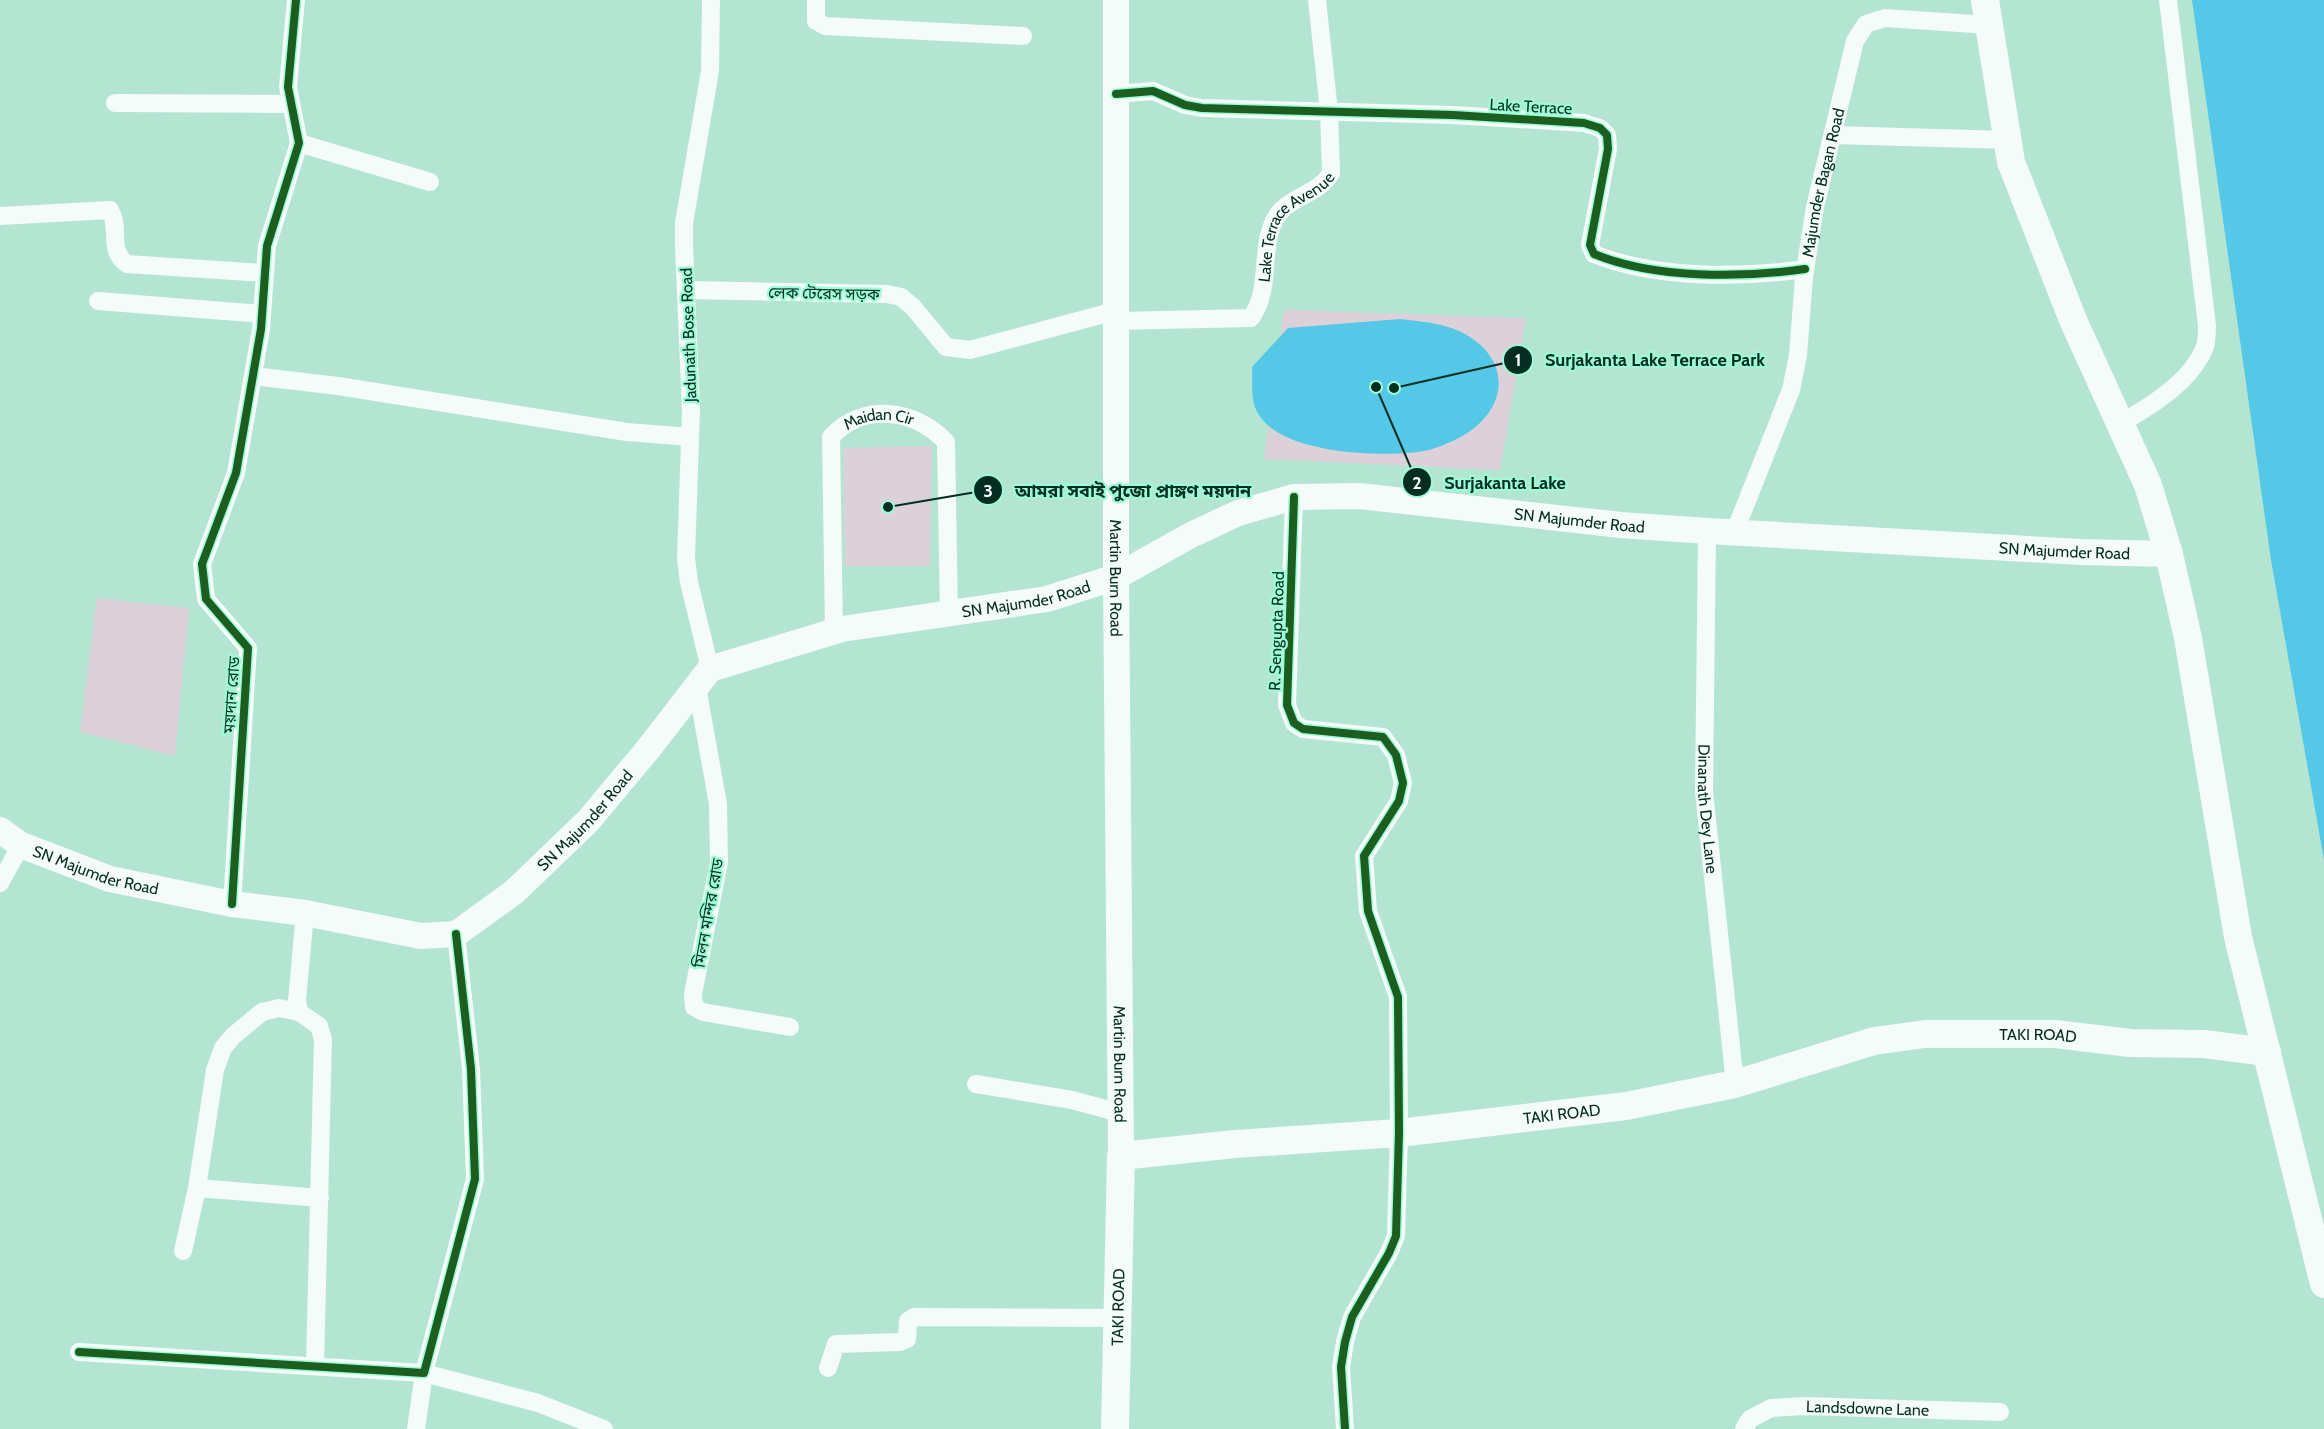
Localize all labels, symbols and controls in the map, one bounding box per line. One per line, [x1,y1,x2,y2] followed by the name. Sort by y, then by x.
[1489,95,1573,118] street label: Lake Terrace
[1798,106,1849,259] street label: Majumder Bagan Road
[1255,169,1339,283] street label: Lake Terrace Avenue
[677,267,700,404] street label: Jadunath Bose Road
[768,283,881,304] street label: লেক টেরেস সড়ক
[1503,342,1777,378] callout: Surjakanta Lake Terrace Park
[1515,349,1521,371] text: 1
[1545,349,1765,371] text: Surjakanta Lake Terrace Park
[840,405,918,434] street label: Maidan Cir
[1402,464,1577,500] callout: Surjakanta Lake
[973,472,1264,508] callout: আমরা সবাই পুজো প্রাঙ্গণ ময়দান
[1412,472,1422,494] text: 2
[1444,472,1566,494] text: Surjakanta Lake
[983,480,993,502] text: 3
[1014,480,1252,502] text: আমরা সবাই পুজো প্রাঙ্গণ ময়দান
[1513,504,1645,537] street label: SN Majumder Road
[1106,519,1126,637] street label: Martin Burn Road
[1998,538,2130,563] street label: SN Majumder Road
[1265,571,1288,691] street label: R. Sengupta Road
[960,577,1093,621] street label: SN Majumder Road
[219,655,244,735] street label: ময়দান রোড
[1694,744,1722,875] street label: Dinanath Dey Lane
[533,766,637,875] street label: SN Majumder Road
[30,841,160,899] street label: SN Majumder Road
[689,856,728,970] street label: মিলন মন্দির রোড
[1110,1005,1130,1123] street label: Martin Burn Road
[1999,1025,2078,1047] street label: TAKI ROAD
[1522,1100,1602,1128] street label: TAKI ROAD
[1108,1268,1129,1346] street label: TAKI ROAD
[1806,1397,1929,1420] street label: Landsdowne Lane

